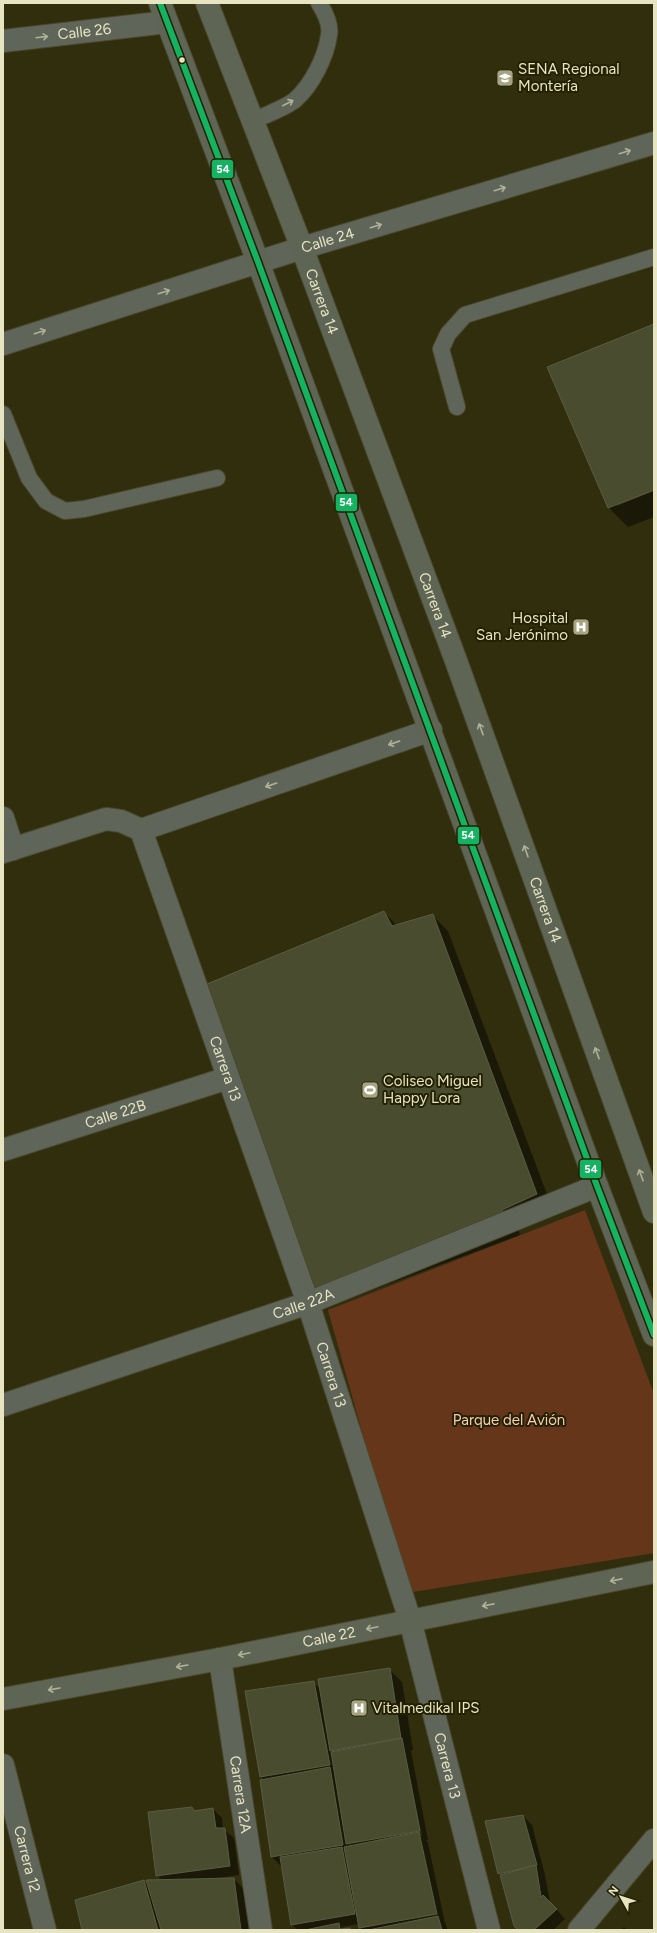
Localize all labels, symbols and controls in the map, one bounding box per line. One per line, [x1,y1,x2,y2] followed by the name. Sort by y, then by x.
[57,19,113,44] street label: Calle 26
[35,33,48,41] one-way arrow
[177,55,187,65] unlabelled marker
[518,60,619,95] place label: SENA Regional Montería
[495,68,515,88] school or university icon: SENA Regional Montería
[282,99,294,107] one-way arrow
[618,148,631,155] one-way arrow
[211,159,234,179] line badge: 54
[216,163,230,176] text: 54
[494,185,507,192] one-way arrow
[369,222,382,229] one-way arrow
[299,224,357,257] street label: Calle 24
[302,266,342,337] street label: Carrera 14
[157,288,170,295] one-way arrow
[33,328,46,335] one-way arrow
[335,493,358,512] line badge: 54
[339,496,353,509] text: 54
[415,570,456,641] street label: Carrera 14
[476,609,568,644] place label: Hospital San Jerónimo
[571,617,591,637] hospital icon: Hospital San Jerónimo
[477,723,485,735] one-way arrow
[387,740,400,747] one-way arrow
[264,782,277,789] one-way arrow
[457,826,480,845] line badge: 54
[461,829,475,842] text: 54
[521,846,529,858] one-way arrow
[525,874,566,945] street label: Carrera 14
[205,1034,245,1103] street label: Carrera 13
[593,1047,601,1059] one-way arrow
[383,1072,482,1107] place label: Coliseo Miguel Happy Lora
[360,1080,380,1100] sports icon: Coliseo Miguel Happy Lora
[83,1096,148,1132] street label: Calle 22B
[579,1159,602,1179] line badge: 54
[584,1163,598,1176] text: 54
[637,1169,644,1182] one-way arrow
[270,1284,337,1323] street label: Calle 22A
[312,1340,350,1410] street label: Carrera 13
[453,1411,565,1429] park label: Parque del Avión
[610,1576,623,1584] one-way arrow
[482,1601,495,1609] one-way arrow
[301,1623,357,1651] street label: Calle 22
[365,1624,378,1632] one-way arrow
[238,1651,251,1659] one-way arrow
[176,1662,189,1670] one-way arrow
[48,1686,61,1694] one-way arrow
[349,1698,369,1718] hospital icon: Vitalmedikal IPS
[372,1699,479,1717] place label: Vitalmedikal IPS
[430,1731,464,1801] street label: Carrera 13
[226,1755,255,1834] street label: Carrera 12A
[10,1824,44,1894] street label: Carrera 12
[601,1877,641,1917] north arrow
[606,1884,621,1898] text: N

